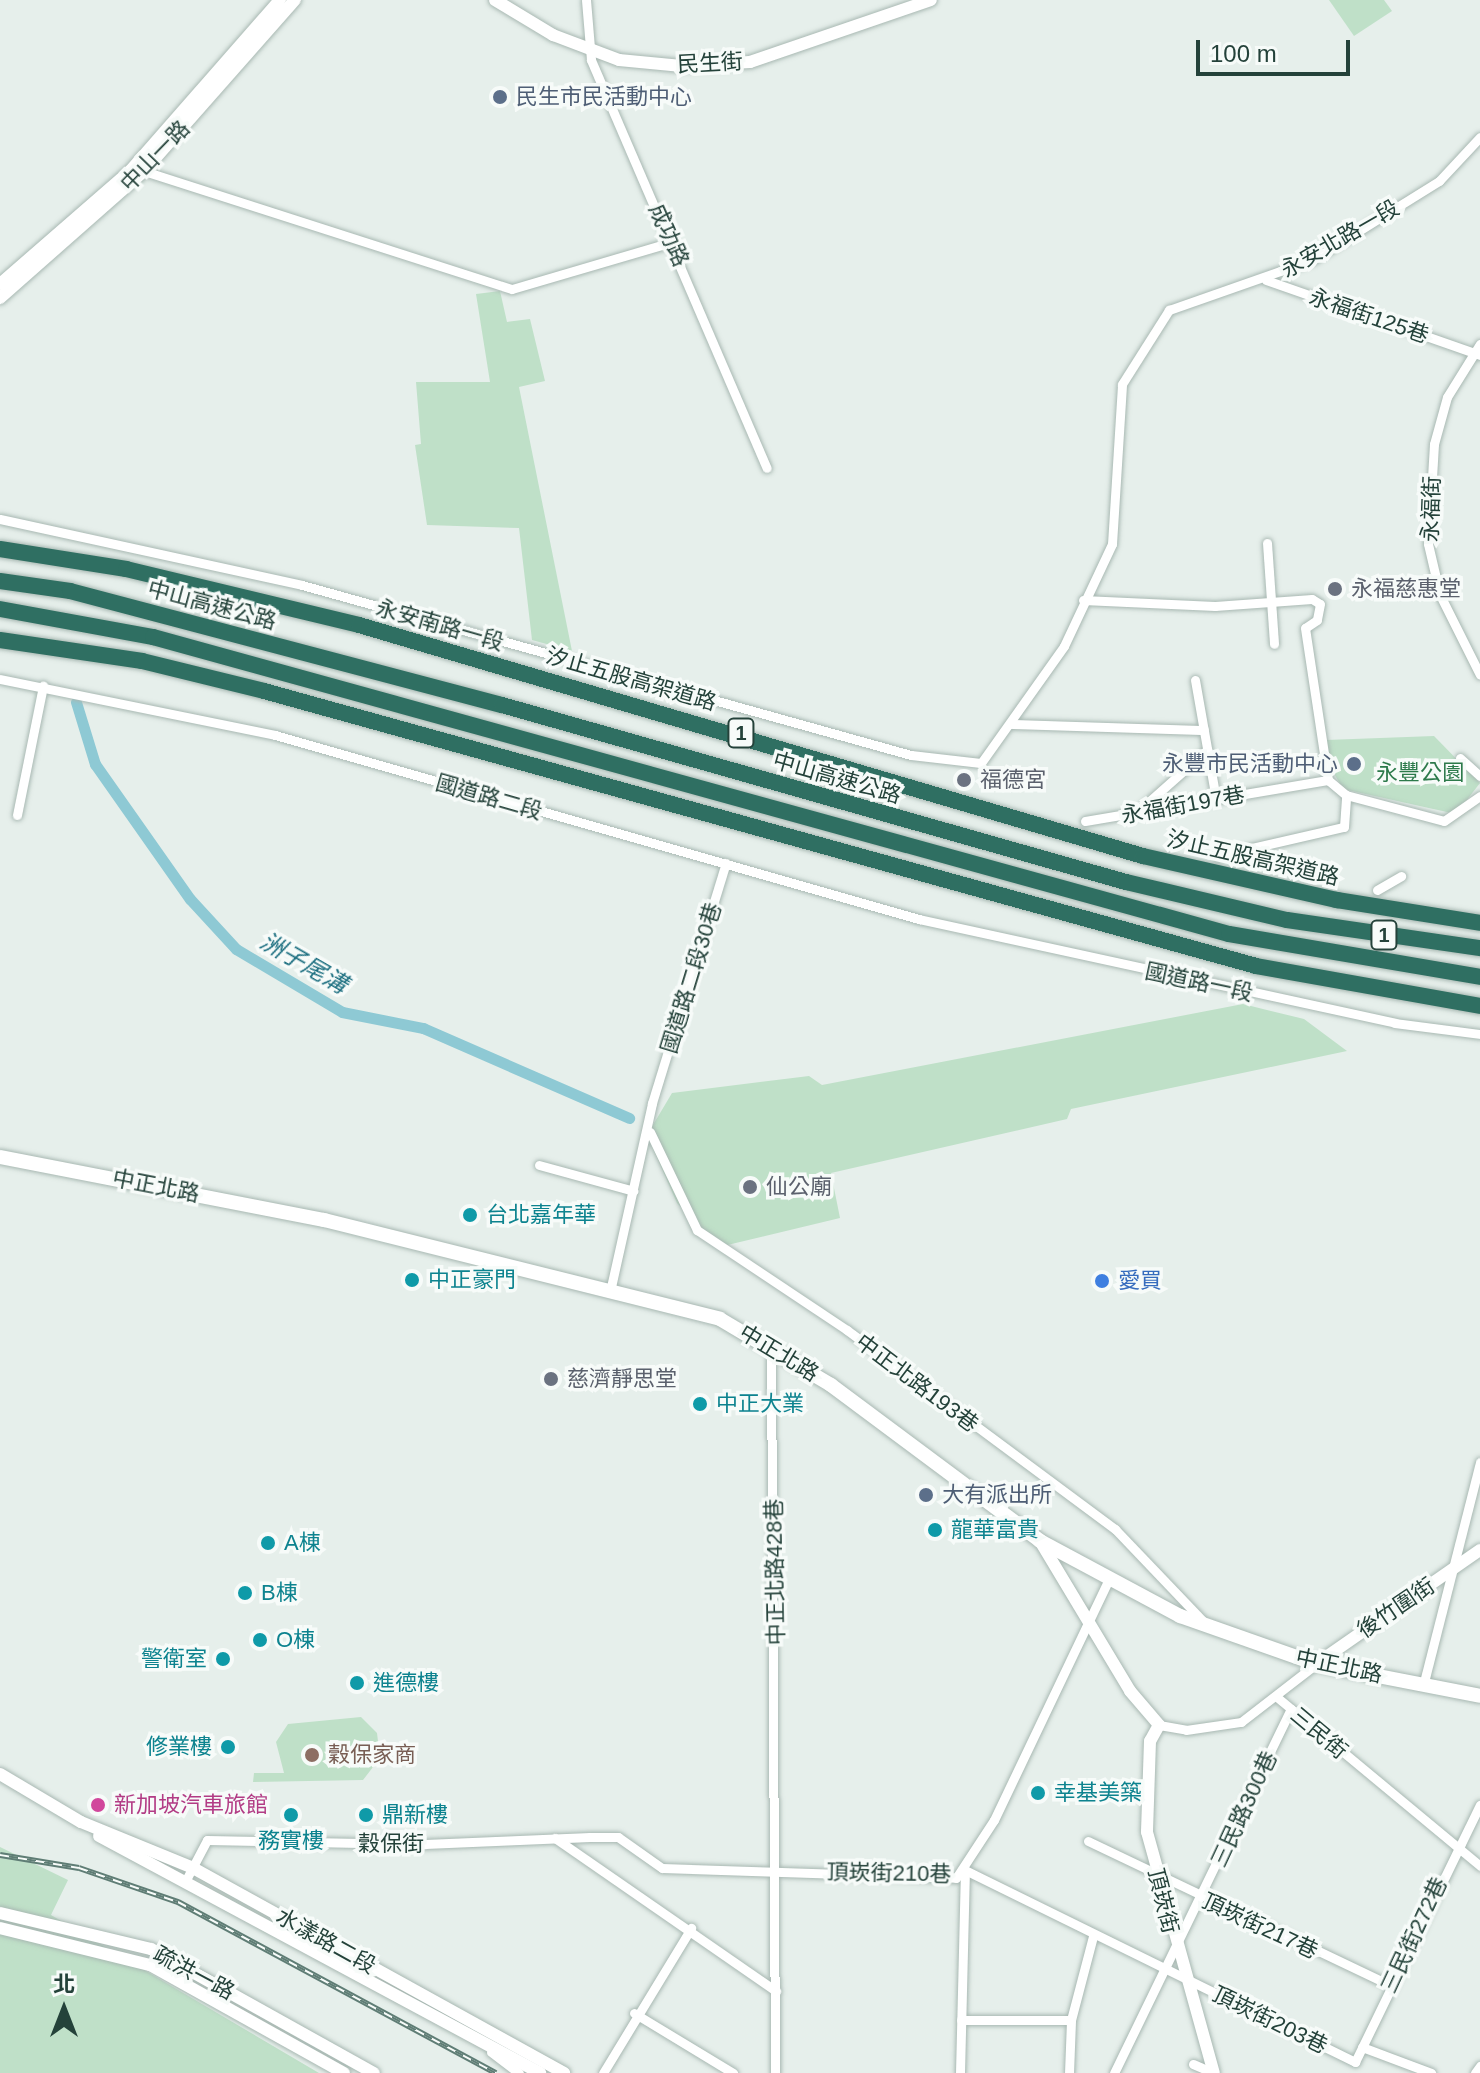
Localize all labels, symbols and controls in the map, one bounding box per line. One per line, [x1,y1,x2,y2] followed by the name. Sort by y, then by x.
[1200,24,1354,74] scale bar
[1210,40,1277,67] text: 100 m
[676,48,744,78] street label: 民生街
[516,84,692,110] place label: 民生市民活動中心
[491,88,509,106] marker: 民生市民活動中心
[115,115,195,197] street label: 中山一路
[1276,195,1404,283] street label: 永安北路一段
[644,199,694,271] street label: 成功路
[1306,283,1432,349] street label: 永福街125巷
[1417,476,1445,542] street label: 永福街
[145,575,279,635] street label: 中山高速公路
[1351,576,1461,602] place label: 永福慈惠堂
[1326,580,1344,598] marker: 永福慈惠堂
[373,594,507,656] street label: 永安南路一段
[543,642,719,716] street label: 汐止五股高架道路
[727,717,755,749] road number: 1
[770,747,904,809] street label: 中山高速公路
[1162,751,1338,777] place label: 永豐市民活動中心
[1345,755,1363,773] marker: 永豐市民活動中心
[1376,760,1464,786] park label: 永豐公園
[980,767,1046,793] place label: 福德宮
[432,769,546,825] street label: 國道路二段
[955,771,973,789] marker: 福德宮
[1119,781,1247,829] street label: 永福街197巷
[1164,825,1342,891] street label: 汐止五股高架道路
[656,899,726,1057] street label: 國道路二段30巷
[1370,919,1398,951] road number: 1
[255,927,353,999] water label: 洲子尾溝
[1142,958,1256,1006] street label: 國道路一段
[110,1165,202,1207] street label: 中正北路
[766,1174,832,1200] place label: 仙公廟
[741,1178,759,1196] marker: 仙公廟
[486,1202,596,1228] place label: 台北嘉年華
[461,1206,479,1224] marker: 台北嘉年華
[428,1267,516,1293] place label: 中正豪門
[1118,1268,1162,1294] place label: 愛買
[403,1271,421,1289] marker: 中正豪門
[1093,1272,1111,1290] marker: 愛買
[734,1319,824,1387] street label: 中正北路
[850,1328,984,1438] street label: 中正北路193巷
[567,1366,677,1392] place label: 慈濟靜思堂
[542,1370,560,1388] marker: 慈濟靜思堂
[716,1391,804,1417] place label: 中正大業
[691,1395,709,1413] marker: 中正大業
[942,1482,1052,1508] place label: 大有派出所
[917,1486,935,1504] marker: 大有派出所
[761,1498,789,1646] street label: 中正北路428巷
[951,1517,1039,1543] place label: 龍華富貴
[926,1521,944,1539] marker: 龍華富貴
[284,1530,321,1556] place label: A棟
[259,1534,277,1552] marker: A棟
[1352,1572,1440,1644] street label: 後竹圍街
[261,1580,298,1606] place label: B棟
[236,1584,254,1602] marker: B棟
[276,1627,315,1653] place label: O棟
[251,1631,269,1649] marker: O棟
[1293,1644,1385,1688] street label: 中正北路
[141,1646,207,1672] place label: 警衛室
[214,1650,232,1668] marker: 警衛室
[373,1670,439,1696] place label: 進德樓
[348,1674,366,1692] marker: 進德樓
[1285,1702,1353,1764] street label: 三民街
[146,1734,212,1760] place label: 修業樓
[219,1738,237,1756] marker: 修業樓
[328,1742,416,1768] place label: 穀保家商
[303,1746,321,1764] marker: 穀保家商
[1206,1747,1282,1871] street label: 三民路300巷
[1054,1780,1142,1806] place label: 幸基美築
[1029,1784,1047,1802] marker: 幸基美築
[114,1792,268,1818] place label: 新加坡汽車旅館
[89,1796,107,1814] marker: 新加坡汽車旅館
[382,1802,448,1828] place label: 鼎新樓
[282,1806,300,1824] marker: 務實樓
[357,1806,375,1824] marker: 鼎新樓
[258,1828,324,1854] place label: 務實樓
[358,1831,424,1857] street label: 穀保街
[826,1859,952,1887] street label: 頂崁街210巷
[1142,1866,1184,1936] street label: 頂崁街
[1376,1873,1452,1997] street label: 三民街272巷
[1198,1888,1322,1964] street label: 頂崁街217巷
[271,1903,381,1979] street label: 水漾路二段
[149,1941,239,2005] street label: 疏洪一路
[24,1969,104,2049] north arrow
[53,1972,75,1997] text: 北
[1208,1981,1332,2059] street label: 頂崁街203巷

